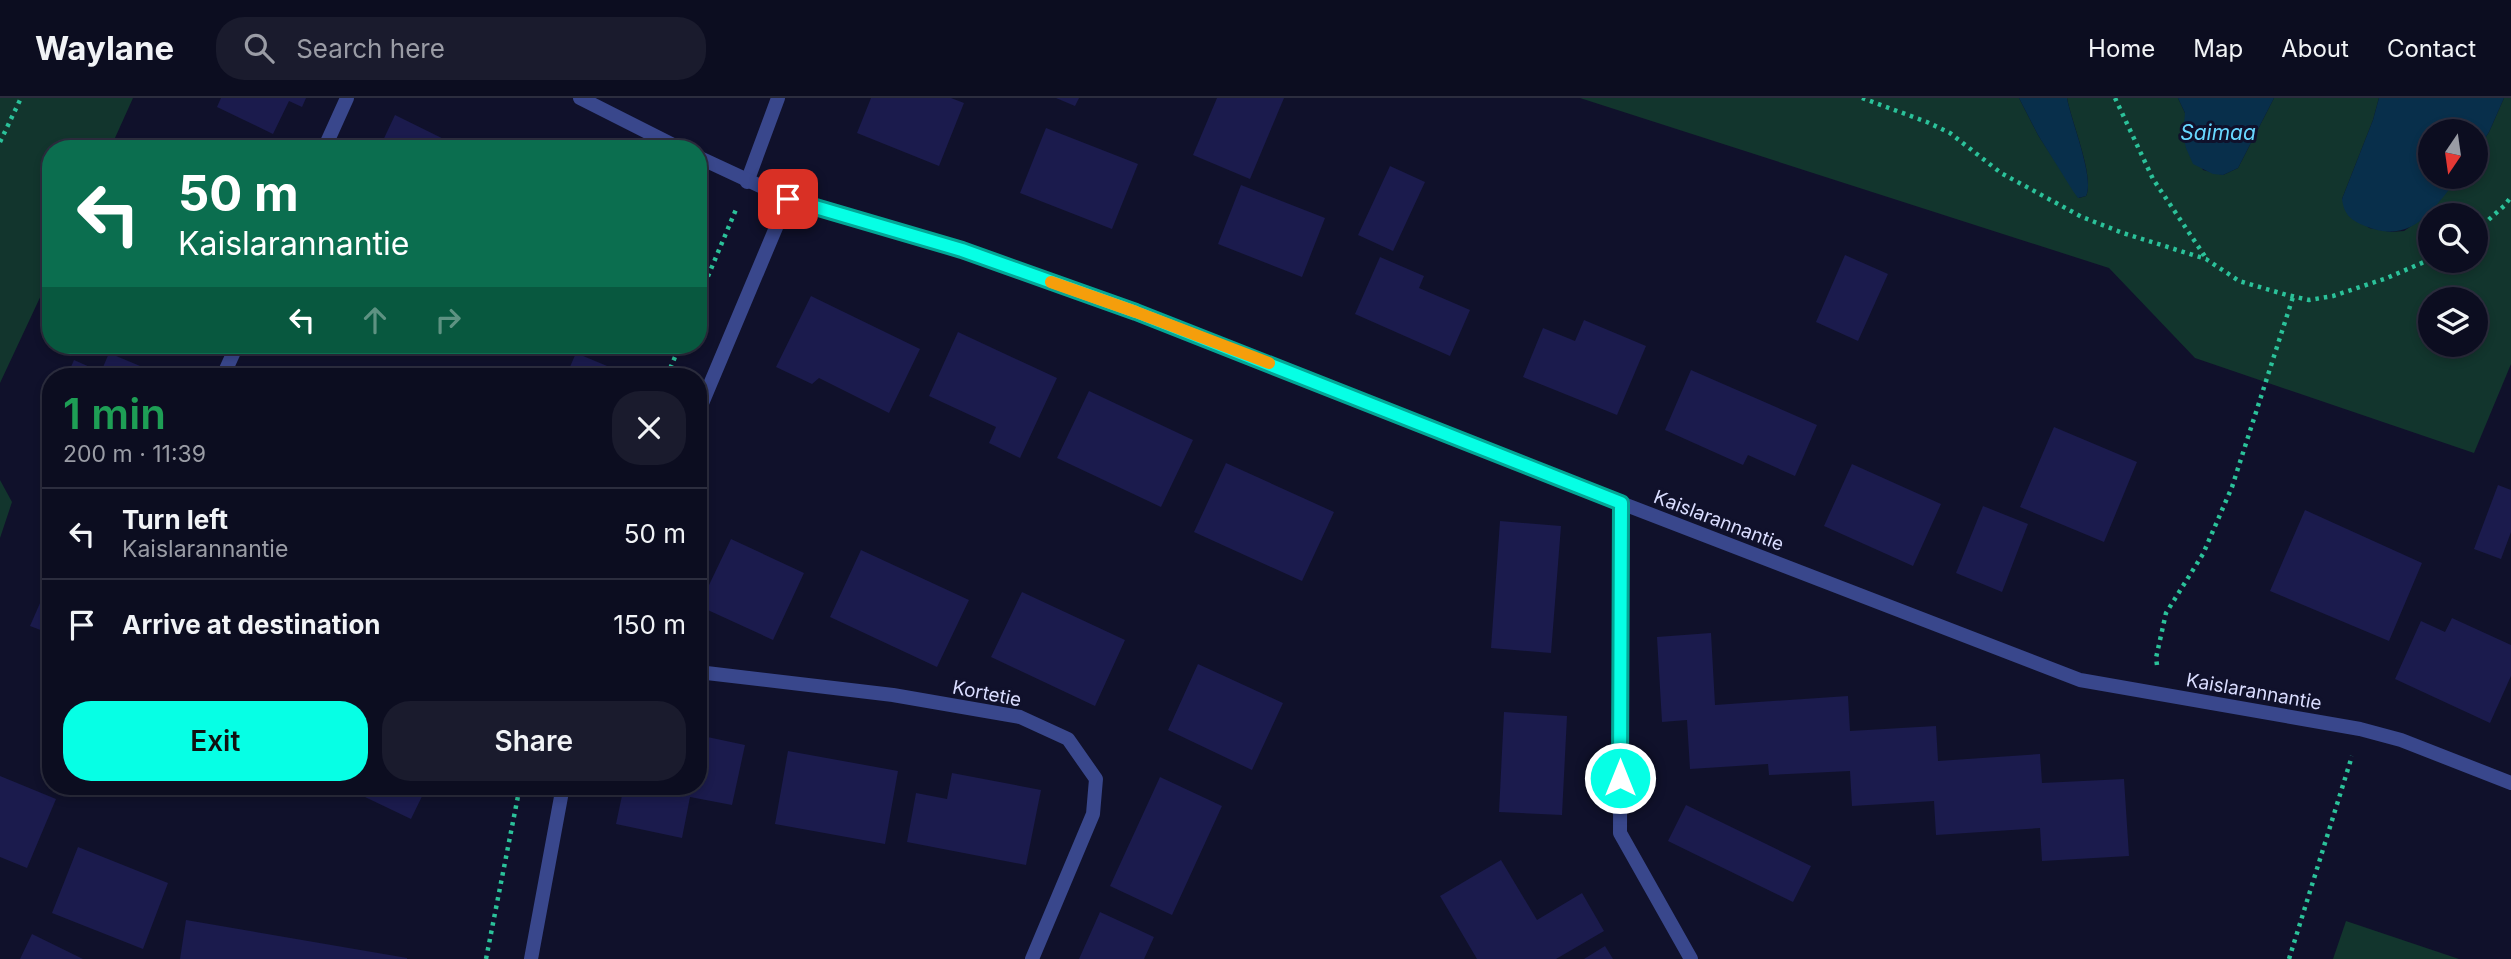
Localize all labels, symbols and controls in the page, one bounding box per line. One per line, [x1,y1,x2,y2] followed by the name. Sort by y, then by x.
[216,17,706,80] search box
[35,28,174,68] text: Waylane
[240,29,278,67] icon: search
[296,33,445,64] text: Search here
[2088,34,2155,63] text: Home
[2193,34,2243,63] text: Map
[2281,34,2349,63] text: About
[2387,34,2476,63] text: Contact
[2418,119,2488,189] north arrow
[2418,119,2488,357] map controls
[2180,120,2256,145] water label: Saimaa
[178,164,299,223] text: 50 m
[63,168,154,259] icon: left
[758,169,818,229] pin
[769,180,807,218] icon: arrive
[2418,203,2488,273] button: search
[178,224,409,263] text: Kaislarannantie
[2418,287,2488,357] button: layers
[283,301,321,339] icon: left
[356,301,394,339] icon: ahead
[429,301,467,339] icon: right
[63,388,166,439] text: 1 min
[612,391,686,465] button: close
[63,440,206,468] text: 200 m · 11:39
[1651,485,1787,556] street label: Kaislarannantie
[122,504,228,535] text: Turn left
[63,515,101,553] icon: left
[624,518,686,549] text: 50 m
[122,535,288,563] text: Kaislarannantie
[63,606,101,644] icon: arrive
[122,609,381,640] text: Arrive at destination
[613,609,686,640] text: 150 m
[2184,668,2324,715] street label: Kaislarannantie
[950,676,1023,711] street label: Kortetie
[63,701,368,781] button: Exit
[382,701,686,781] button: Share
[1583,741,1657,815] position arrow

